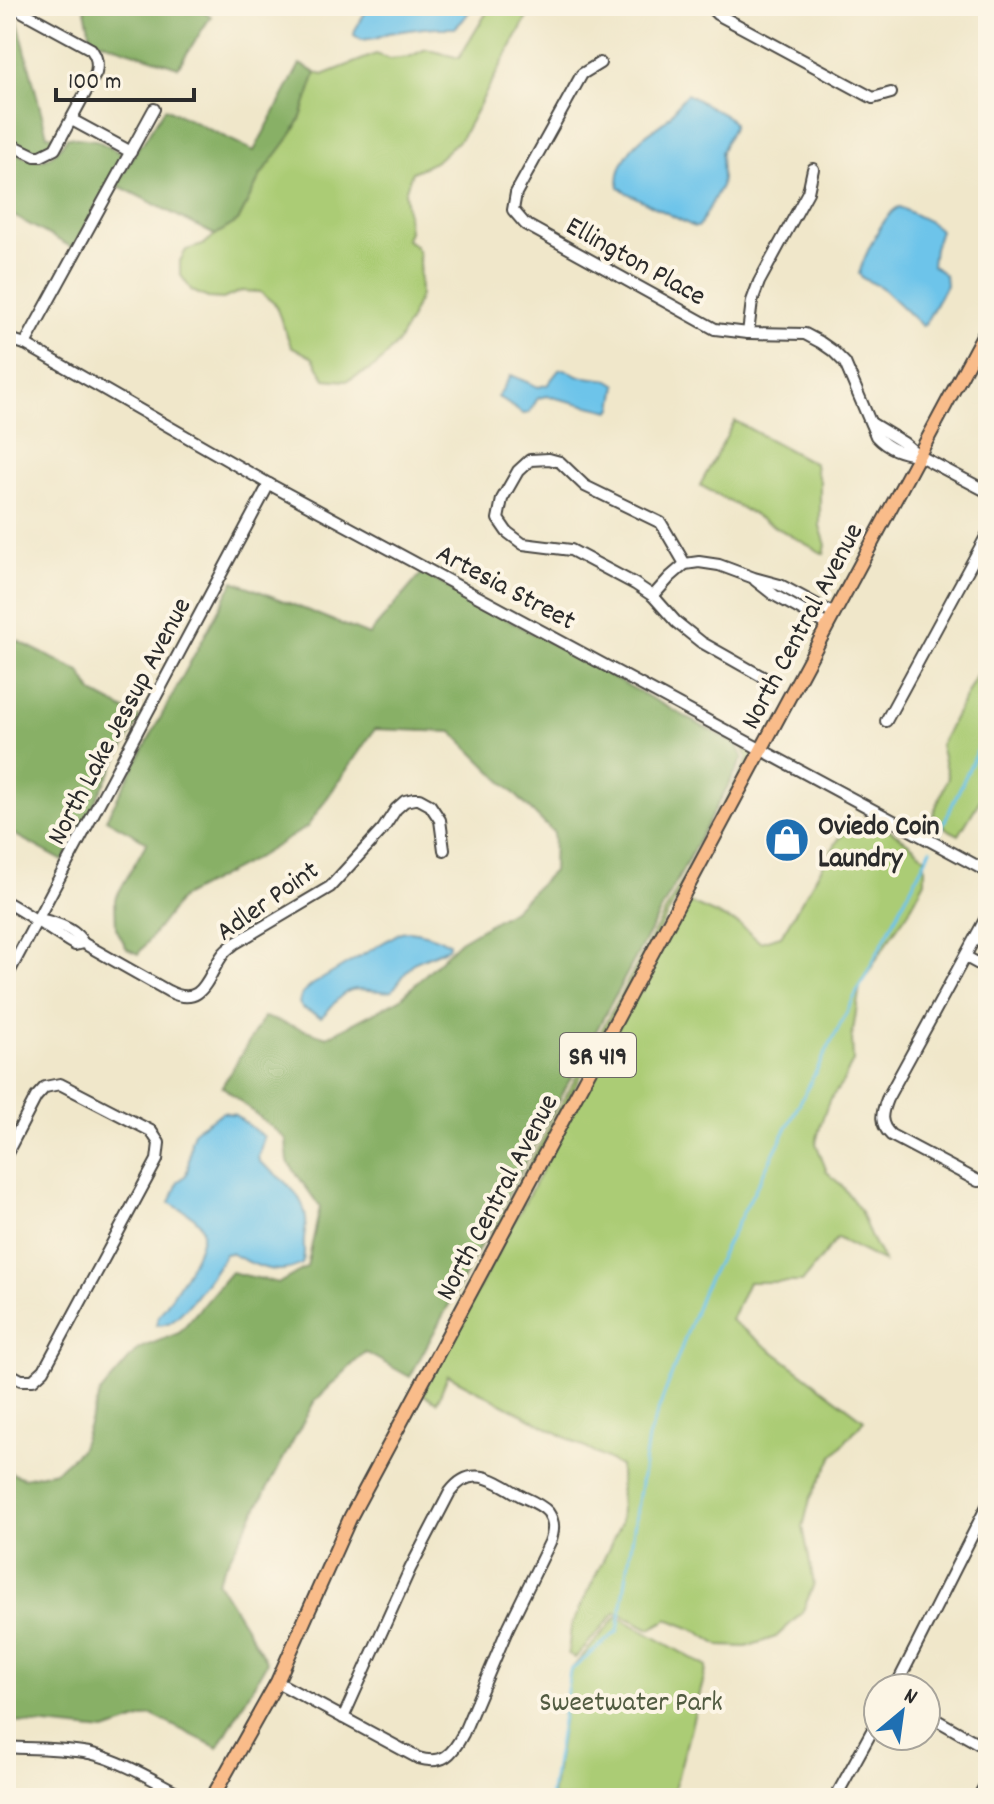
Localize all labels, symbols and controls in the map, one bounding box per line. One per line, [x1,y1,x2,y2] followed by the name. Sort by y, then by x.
[56,52,194,102] scale bar
[68,66,121,100] text: 100 m
[557,208,712,318] street label: Ellington Place
[733,517,876,738] street label: North Central Avenue
[428,536,582,643] street label: Artesia Street
[39,591,204,853] street label: North Lake Jessup Avenue
[818,809,940,881] place label: Oviedo Coin Laundry
[763,816,811,864] shop icon: Oviedo Coin Laundry
[209,853,329,953] street label: Adler Point
[560,1033,636,1077] road number: SR 419
[428,1088,571,1309] street label: North Central Avenue
[862,1672,942,1752] north arrow
[898,1681,922,1714] text: N
[539,1685,723,1725] park label: Sweetwater Park

